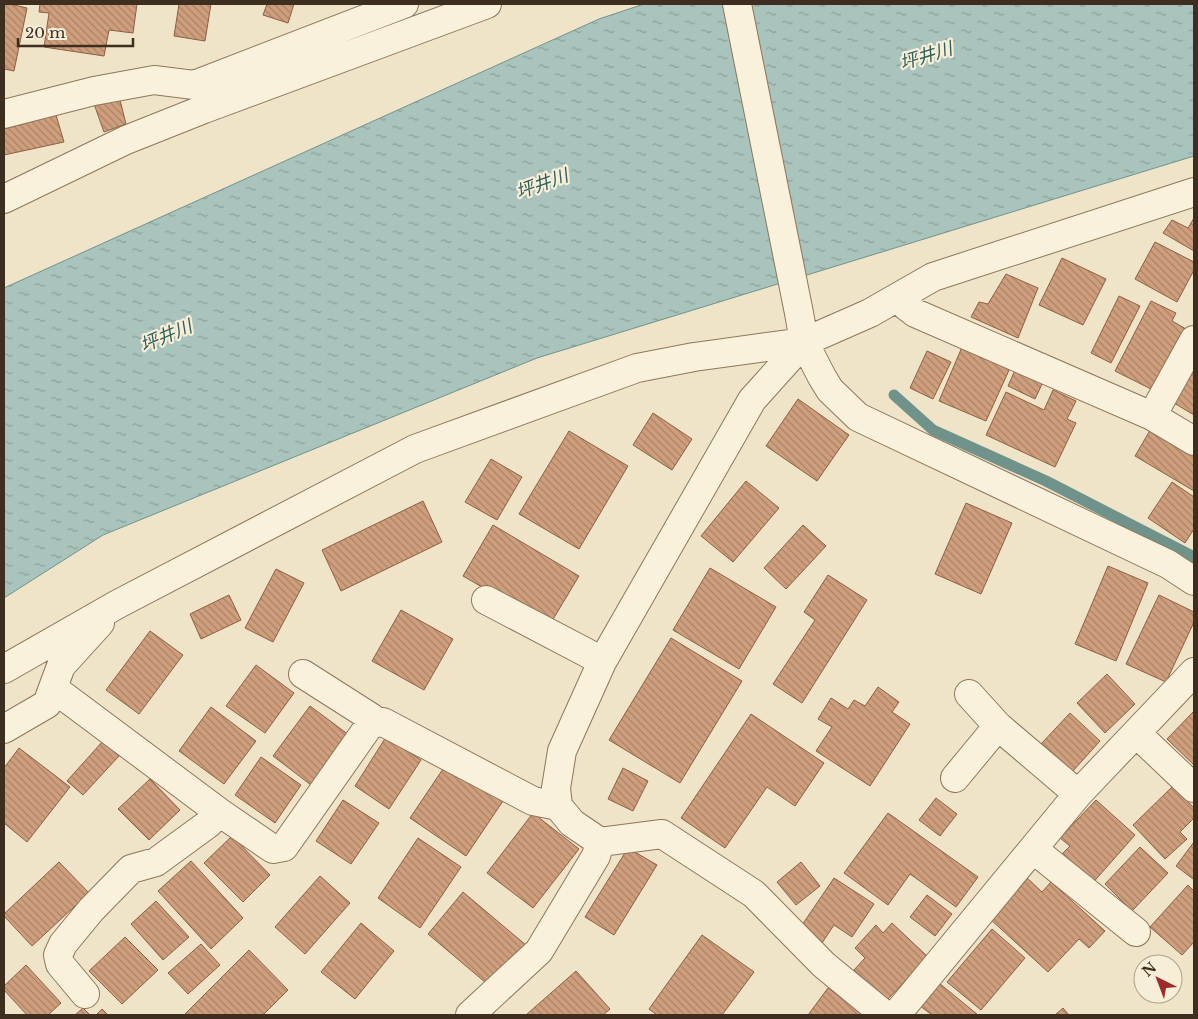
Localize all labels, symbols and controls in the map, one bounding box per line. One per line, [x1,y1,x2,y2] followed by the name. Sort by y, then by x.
[18,15,132,47] scale bar
[25,23,65,42] text: 20 m
[897,37,957,74] water label: 坪井川
[513,164,573,204] water label: 坪井川
[137,315,197,357] water label: 坪井川
[1133,954,1183,1004] north arrow
[1138,958,1160,980] text: N

